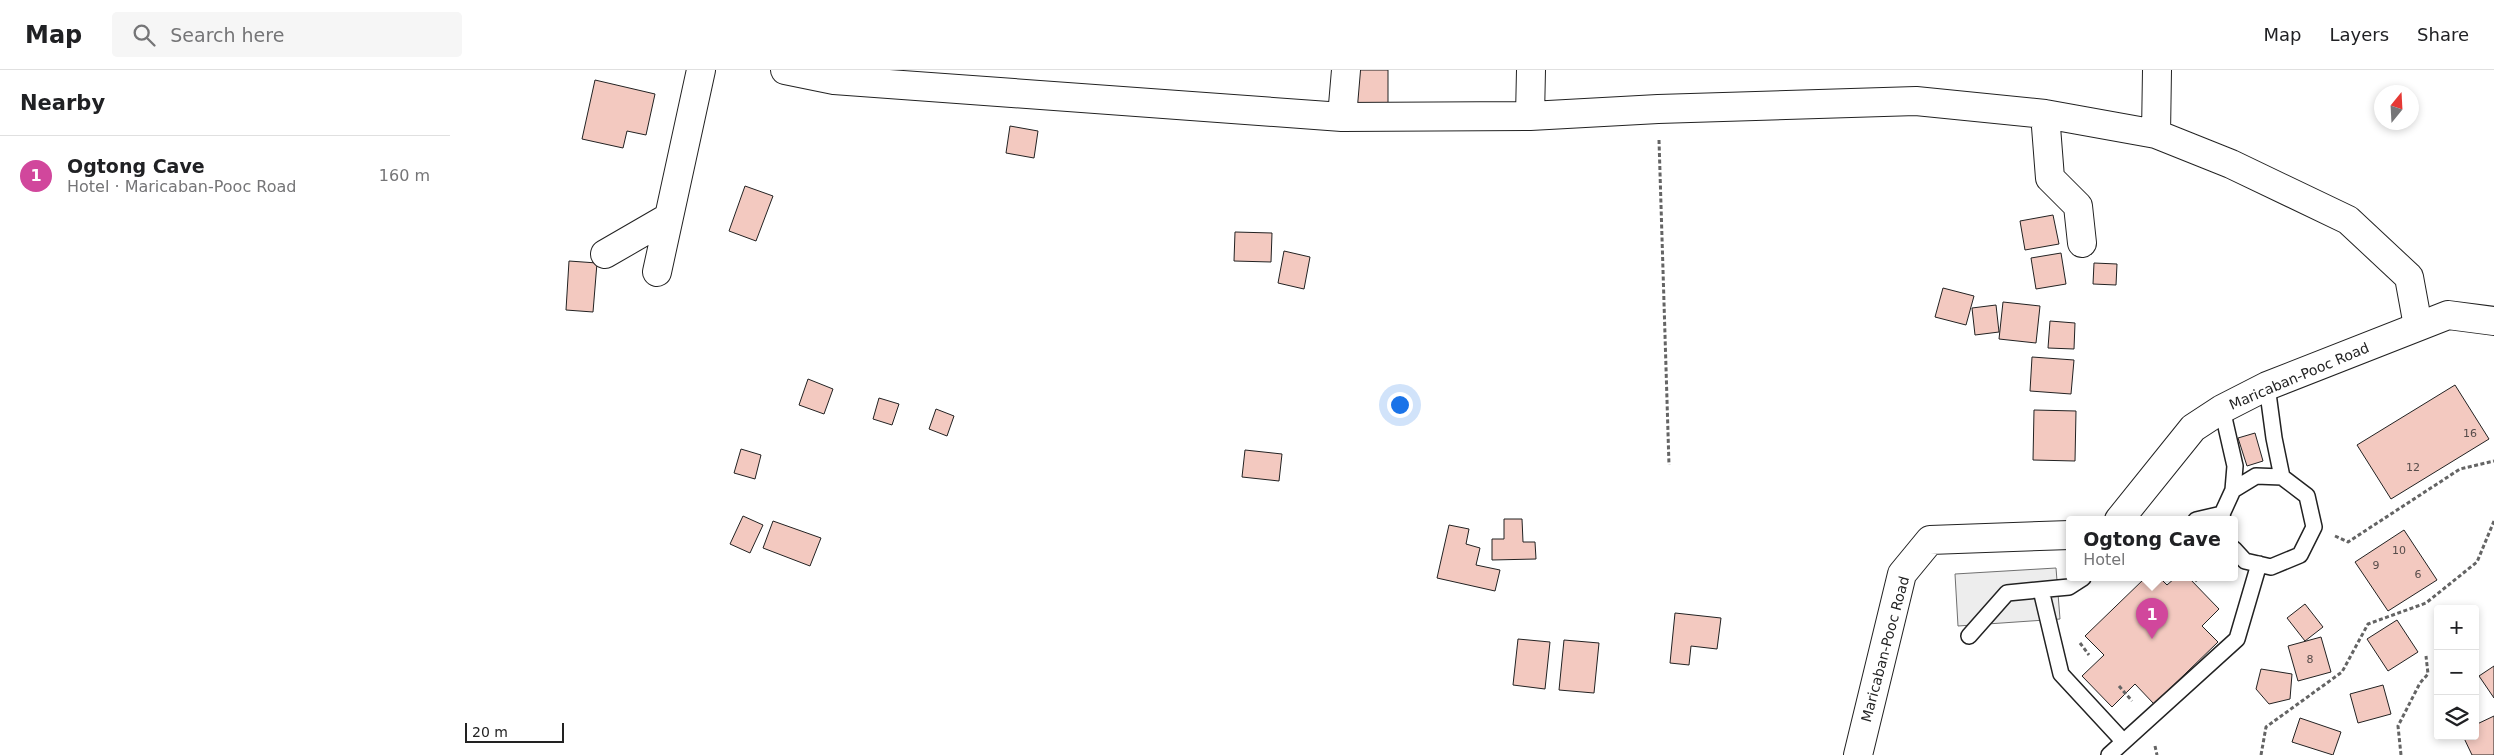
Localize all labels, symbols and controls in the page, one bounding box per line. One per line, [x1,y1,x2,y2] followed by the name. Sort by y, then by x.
[112,12,462,57] search box
[25,21,82,49] text: Map
[130,21,158,49] icon: search
[170,24,284,46] text: Search here
[2263,24,2301,45] text: Map
[2329,24,2389,45] text: Layers
[2417,24,2469,45] text: Share
[2374,85,2419,130] north arrow
[20,91,105,115] text: Nearby
[67,155,205,177] text: Ogtong Cave
[30,166,42,185] text: 1
[379,166,430,185] text: 160 m
[67,177,296,196] text: Hotel · Maricaban-Pooc Road
[2227,339,2371,413] street label: Maricaban-Pooc Road
[1387,392,1413,418] your location
[2463,427,2477,440] house number: 16
[2406,461,2420,474] house number: 12
[2066,516,2238,581] popup
[2083,528,2221,550] text: Ogtong Cave
[2392,544,2406,557] house number: 10
[2083,550,2126,569] text: Hotel
[2373,559,2380,572] house number: 9
[2415,568,2422,581] house number: 6
[1858,574,1912,724] street label: Maricaban-Pooc Road
[2136,598,2168,639] pin: 1
[2434,605,2479,740] map controls
[2434,605,2479,650] button: +
[2434,650,2479,695] button: −
[2307,653,2314,666] house number: 8
[2434,695,2479,740] button: layers
[465,720,564,743] scale bar
[472,724,508,740] text: 20 m

